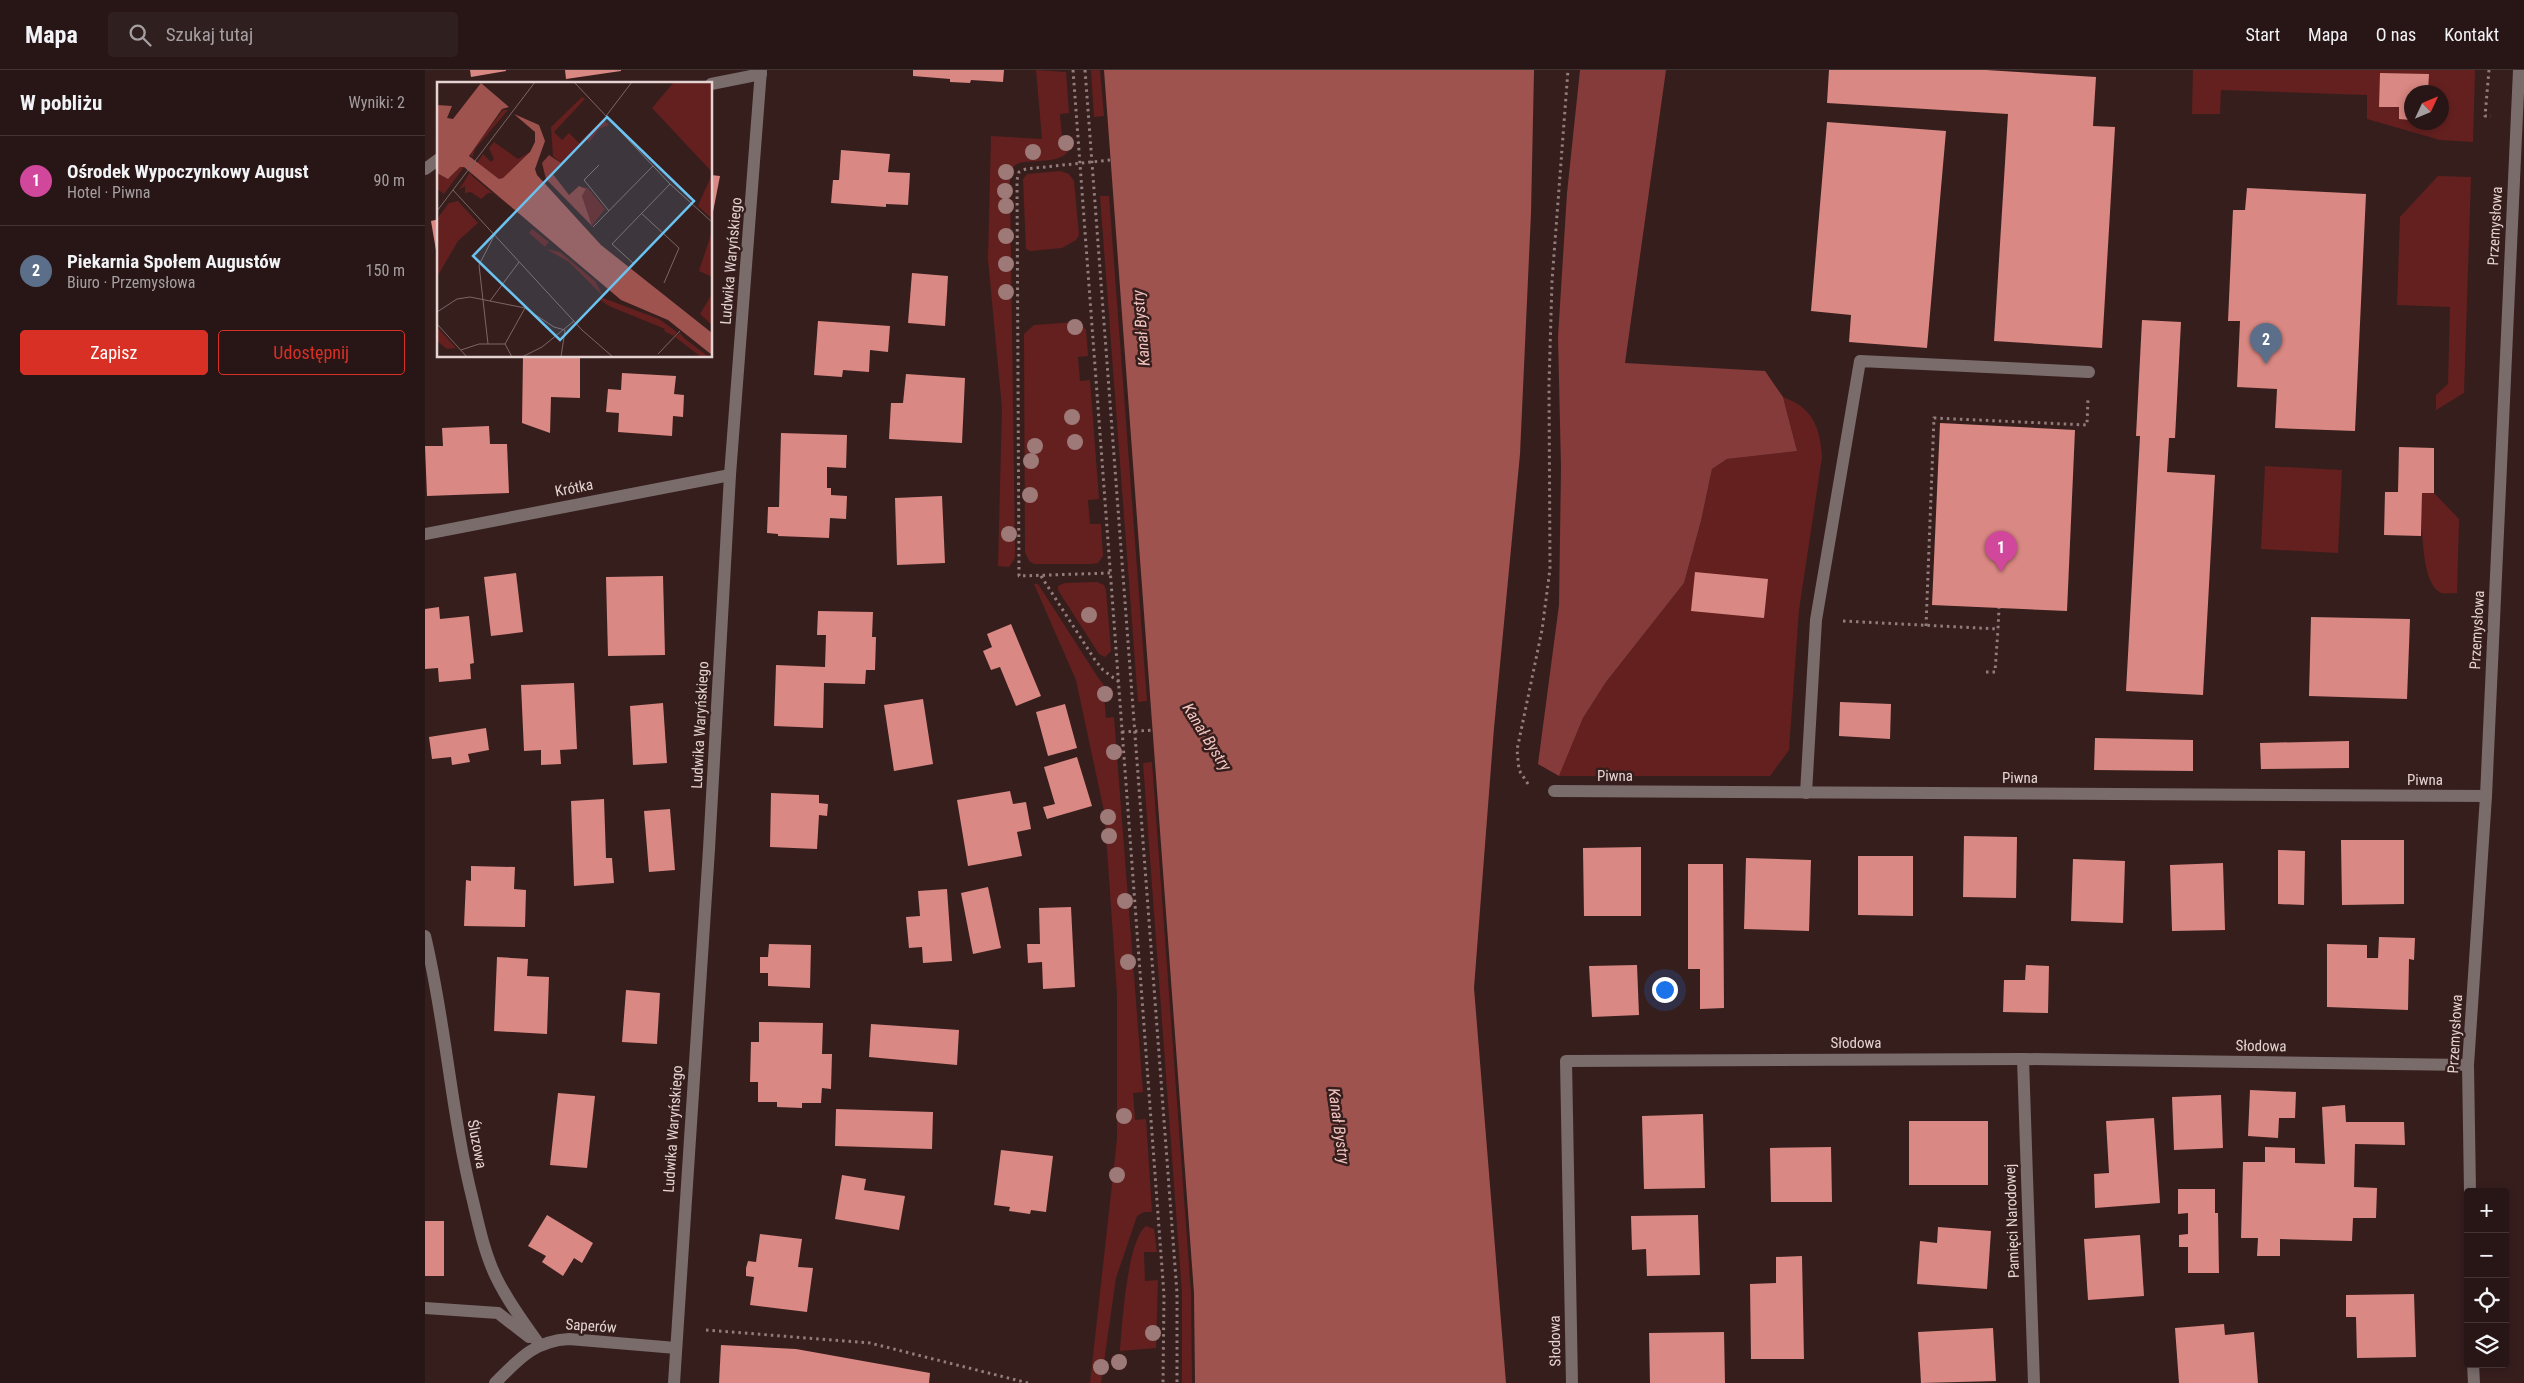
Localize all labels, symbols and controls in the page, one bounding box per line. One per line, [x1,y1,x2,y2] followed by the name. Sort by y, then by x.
[108,12,458,57] search box
[25,21,78,49] text: Mapa
[126,21,154,49] icon: search
[166,23,253,46] text: Szukaj tutaj
[2246,24,2280,45] text: Start
[2308,24,2348,45] text: Mapa
[2376,24,2416,45] text: O nas
[2444,24,2499,45] text: Kontakt
[437,82,713,358] inset map
[2404,85,2449,130] north arrow
[20,91,102,115] text: W pobliżu
[349,93,405,112] text: Wyniki: 2
[67,160,309,183] text: Ośrodek Wypoczynkowy August
[32,171,40,190] text: 1
[373,171,405,190] text: 90 m
[67,183,150,202] text: Hotel · Piwna
[2484,186,2506,266] street label: Przemysłowa
[716,197,746,325] street label: Ludwika Waryńskiego
[67,250,281,273] text: Piekarnia Społem Augustów
[32,261,40,280] text: 2
[366,261,405,280] text: 150 m
[67,273,195,292] text: Biuro · Przemysłowa
[1128,289,1154,367] water label: Kanał Bystry
[2250,323,2282,364] pin: 2
[20,330,208,375] button: Zapisz
[218,330,405,375] button: Udostępnij
[553,475,595,501] street label: Krótka
[1985,531,2017,572] pin: 1
[2466,590,2488,670] street label: Przemysłowa
[688,661,712,789] street label: Ludwika Waryńskiego
[1179,700,1236,775] water label: Kanał Bystry
[1597,767,1633,785] street label: Piwna
[2002,769,2038,787] street label: Piwna
[2407,771,2443,789] street label: Piwna
[1652,977,1678,1003] your location
[2444,994,2466,1074] street label: Przemysłowa
[1831,1034,1881,1052] street label: Słodowa
[2235,1037,2287,1055] street label: Słodowa
[660,1065,686,1193] street label: Ludwika Waryńskiego
[1324,1087,1354,1166] water label: Kanał Bystry
[463,1118,491,1170] street label: Śluzowa
[2001,1163,2023,1279] street label: Pamięci Narodowej
[2464,1188,2509,1368] map controls
[2464,1188,2509,1233] button: +
[2464,1233,2509,1278] button: −
[2464,1278,2509,1323] button: locate
[565,1315,617,1337] street label: Saperów
[1546,1315,1564,1367] street label: Słodowa
[2464,1323,2509,1368] button: layers

